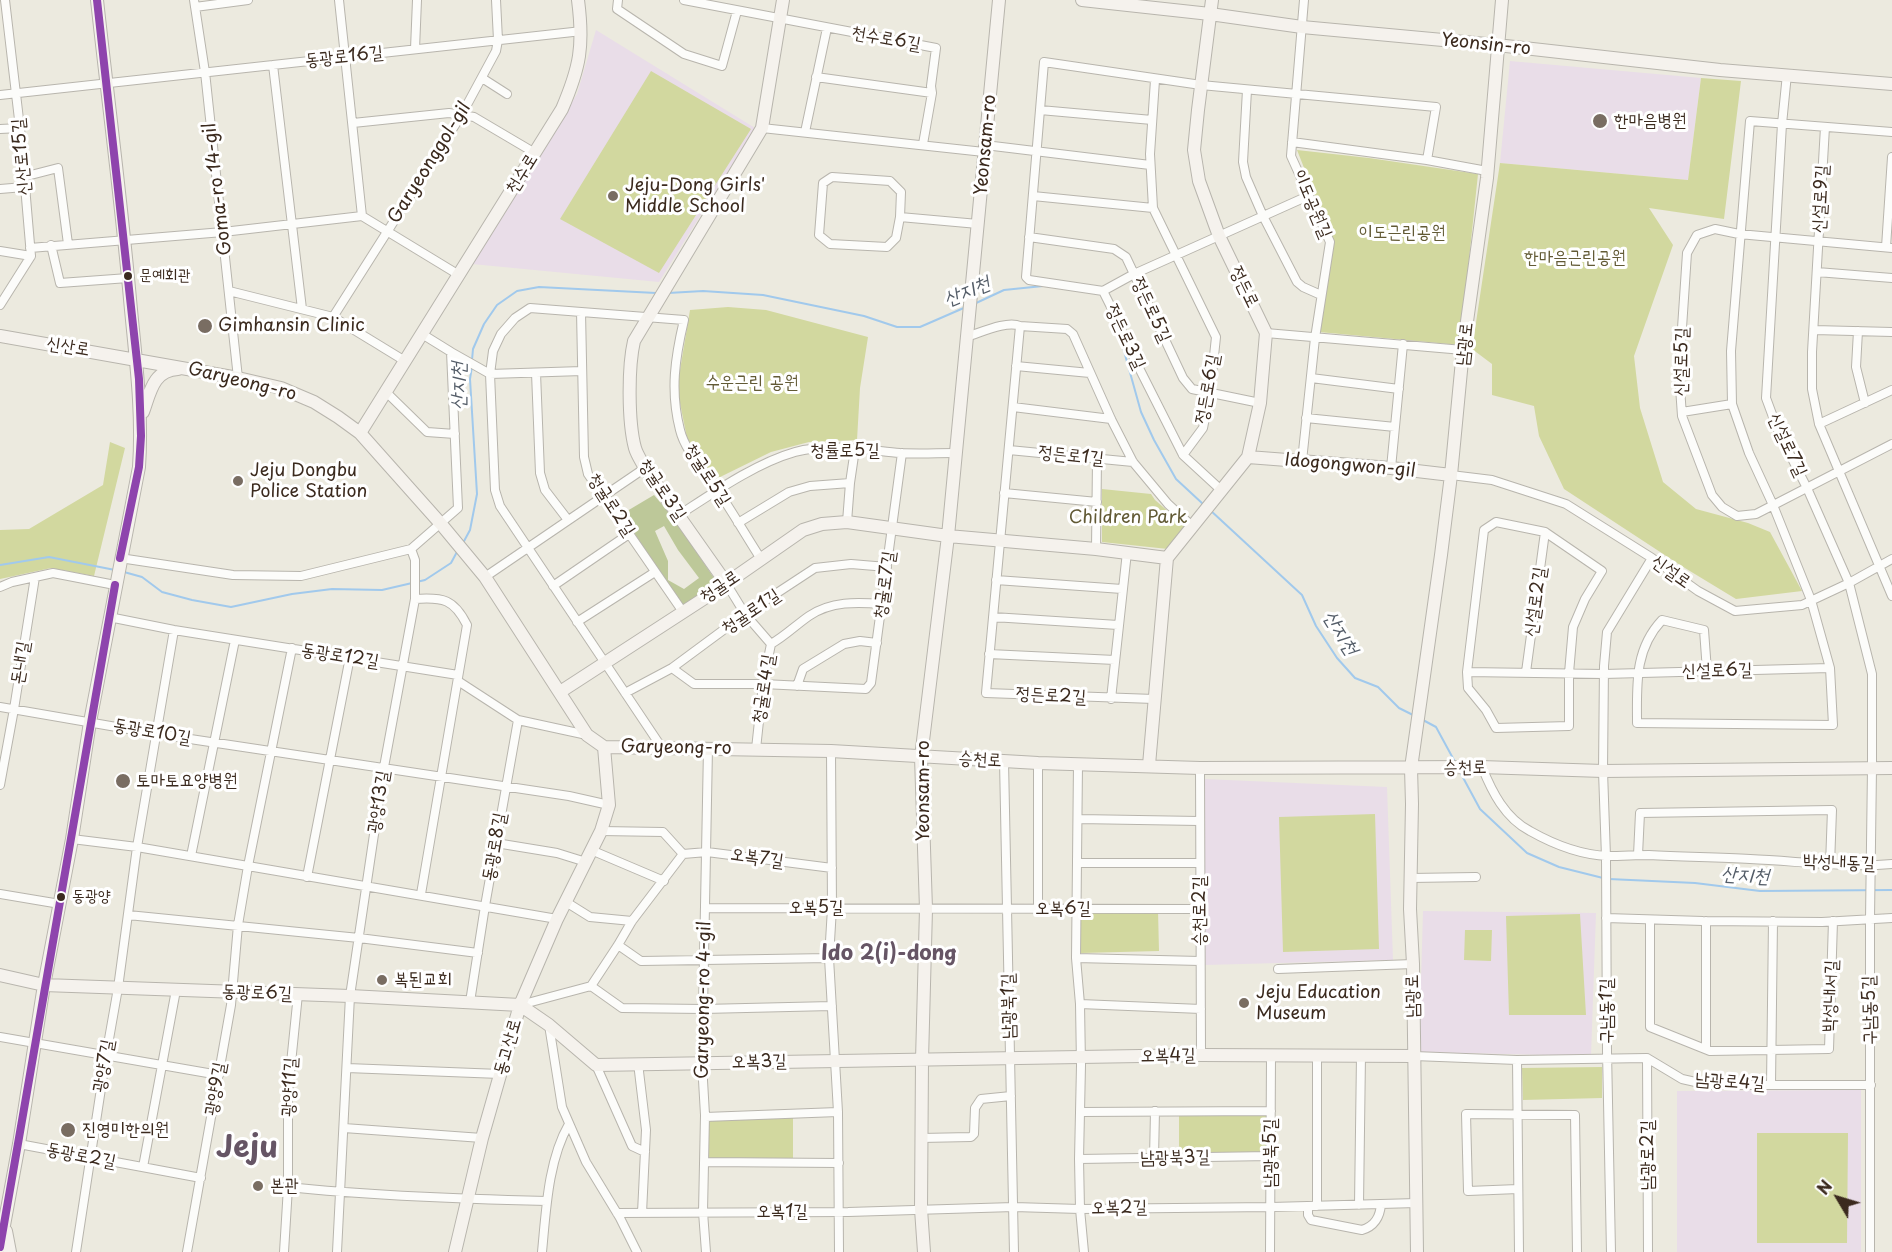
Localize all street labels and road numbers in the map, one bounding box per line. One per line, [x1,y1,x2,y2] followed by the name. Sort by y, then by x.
[849,22,923,56] street label: 천수로6길
[1440,30,1532,60] street label: Yeonsin-ro
[304,42,384,72] street label: 동광로16길
[971,94,1001,196] street label: Yeonsam-ro
[384,98,476,228] street label: Garyeonggol-gil
[8,117,36,197] street label: 신산로15길
[199,121,237,257] street label: Goma-ro 14-gil
[501,150,543,198] street label: 천수로
[1808,164,1834,234] street label: 신설로9길
[1288,166,1336,242] street label: 이도공원길
[1225,263,1263,311] street label: 정든로
[1127,274,1175,346] street label: 정든로5길
[1100,301,1150,373] street label: 정든로3길
[1452,321,1478,367] street label: 남광로
[1671,327,1693,397] street label: 신설로5길
[45,333,91,361] street label: 신산로
[1191,352,1225,426] street label: 정든로6길
[186,358,298,406] street label: Garyeong-ro
[1763,410,1811,480] street label: 신설로7길
[679,440,735,510] street label: 청귤로5길
[810,440,880,462] street label: 청률로5길
[1037,442,1105,470] street label: 정든로1길
[1284,450,1416,482] street label: Idogongwon-gil
[634,455,690,525] street label: 청귤로3길
[583,469,639,541] street label: 청귤로2길
[870,550,900,620] street label: 청귤로7길
[1647,551,1695,593] street label: 신설로
[696,566,744,608] street label: 청귤로
[1520,566,1552,638] street label: 신설로2길
[718,585,784,639] street label: 청귤로1길
[299,639,381,673] street label: 동광로12길
[7,640,35,686] street label: 돈내길
[748,653,780,725] street label: 청귤로4길
[1682,660,1752,682] street label: 신설로6길
[1015,683,1087,709] street label: 정든로2길
[111,714,193,750] street label: 동광로10길
[620,736,732,760] street label: Garyeong-ro
[913,740,935,842] street label: Yeonsam-ro
[958,748,1002,772] street label: 승천로
[1443,757,1487,779] street label: 승천로
[363,769,395,835] street label: 광양13길
[478,811,512,883] street label: 동광로8길
[729,844,785,872] street label: 오복7길
[1802,851,1876,875] street label: 박성내동길
[1189,876,1211,946] street label: 승천로2길
[788,897,844,919] street label: 오복5길
[1035,898,1091,920] street label: 오복6길
[692,921,716,1079] street label: Garyeong-ro 4-gil
[1819,959,1843,1033] street label: 박성내서길
[998,973,1020,1039] street label: 남광북1길
[1402,974,1424,1018] street label: 남광로
[1859,975,1881,1045] street label: 구남동5길
[1596,978,1618,1044] street label: 구남동1길
[221,981,293,1005] street label: 동광로6길
[490,1016,526,1078] street label: 동고산로
[89,1038,119,1094] street label: 광양7길
[1140,1045,1196,1067] street label: 오복4길
[731,1051,787,1073] street label: 오복3길
[278,1057,302,1117] street label: 광양11길
[201,1061,231,1117] street label: 광양9길
[1694,1069,1766,1095] street label: 남광로4길
[1260,1118,1282,1188] street label: 남광북5길
[1637,1120,1659,1190] street label: 남광로2길
[44,1139,118,1173] street label: 동광로2길
[1140,1147,1210,1169] street label: 남광북3길
[1091,1197,1147,1219] street label: 오복2길
[756,1201,808,1223] street label: 오복1길

